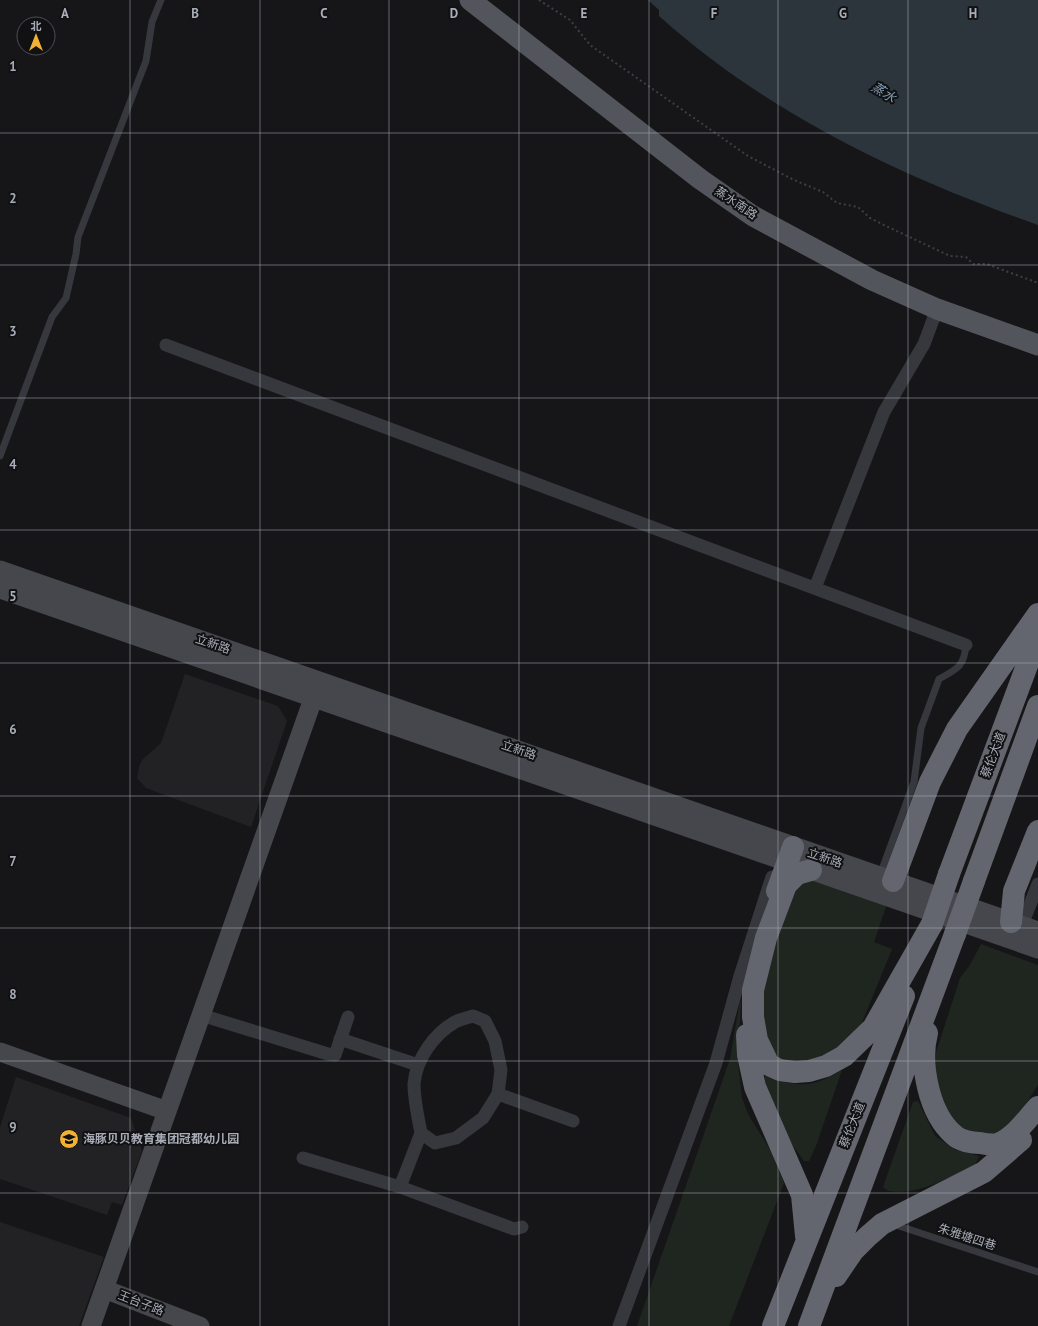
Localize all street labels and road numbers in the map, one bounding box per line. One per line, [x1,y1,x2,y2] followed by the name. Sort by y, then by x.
[712,183,760,222] street label: 蒸水南路
[194,631,233,656] street label: 立新路
[977,730,1008,780] street label: 蔡伦大道
[500,737,539,762] street label: 立新路
[806,845,845,870] street label: 立新路
[836,1100,867,1150] street label: 蔡伦大道
[936,1220,998,1253] street label: 朱雅塘四巷
[116,1287,166,1318] street label: 王台子路

